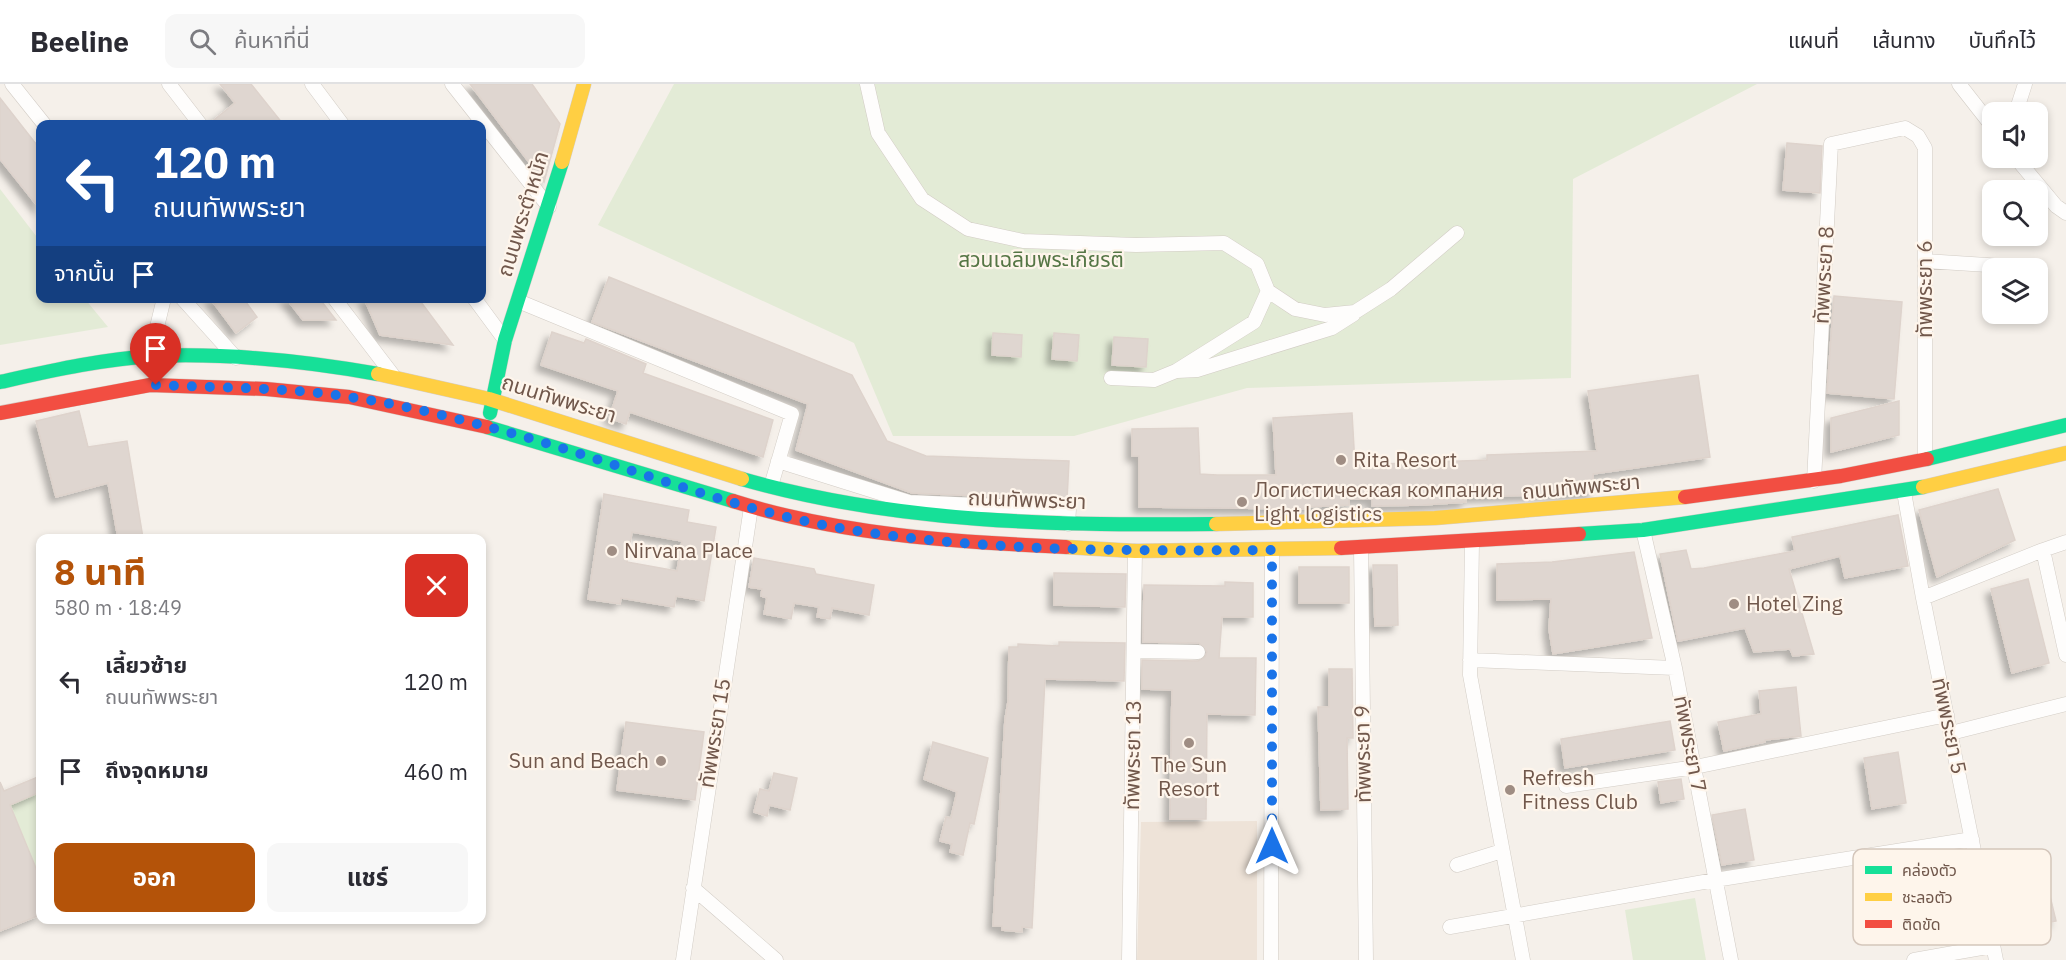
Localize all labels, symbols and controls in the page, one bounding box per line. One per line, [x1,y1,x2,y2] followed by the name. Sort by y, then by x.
[165,14,585,68] search box
[30,23,129,60] text: Beeline
[186,25,219,58] icon: search
[234,25,310,54] text: ค้นหาที่นี่
[1788,26,1839,54] text: แผนที่
[1872,26,1936,54] text: เส้นทาง
[1969,26,2036,54] text: บันทึกไว้
[1982,102,2048,324] map controls
[1982,102,2048,168] button: sound
[153,135,276,190] text: 120 m
[54,144,132,222] icon: left
[490,147,554,280] street label: ถนนพระตำหนัก
[1982,180,2048,246] button: search
[153,189,306,224] text: ถนนทัพพระยา
[1806,225,1840,325] street label: ทัพพระยา 8
[1910,240,1938,338] street label: ทัพพระยา 6
[958,245,1124,273] park label: สวนเฉลิมพระเกียรติ
[54,258,115,287] text: จากนั้น
[127,258,160,291] icon: arrive
[1982,258,2048,324] button: layers
[130,323,181,385] pin
[139,332,172,365] icon: arrive
[498,367,620,429] street label: ถนนทัพพระยา
[1353,445,1457,473] place label: Rita Resort
[1334,453,1348,467] marker: Rita Resort
[1521,467,1641,505] street label: ถนนทัพพระยา
[1254,475,1503,527] place label: Логистическая компания Light logistics
[967,483,1087,515] street label: ถนนทัพพระยา
[1235,495,1249,509] marker: Логистическая компания Light logistics
[624,536,753,564] place label: Nirvana Place
[605,544,619,558] marker: Nirvana Place
[54,548,146,595] text: 8 นาที
[405,554,468,617] button: close
[1746,589,1843,617] place label: Hotel Zing
[54,594,182,621] text: 580 m · 18:49
[1727,597,1741,611] marker: Hotel Zing
[105,650,187,679] text: เลี้ยวซ้าย
[54,665,87,698] icon: left
[404,667,468,696] text: 120 m
[1926,675,1974,777] street label: ทัพพระยา 5
[692,676,736,790] street label: ทัพพระยา 15
[105,683,218,710] text: ถนนทัพพระยา
[1668,693,1714,795] street label: ทัพพระยา 7
[1117,700,1147,810] street label: ทัพพระยา 13
[1347,705,1377,803] street label: ทัพพระยา 9
[1182,736,1196,750] marker: The Sun Resort
[509,746,649,774] place label: Sun and Beach
[1151,750,1227,802] place label: The Sun Resort
[654,754,668,768] marker: Sun and Beach
[54,755,87,788] icon: arrive
[105,755,209,784] text: ถึงจุดหมาย
[404,757,468,786] text: 460 m
[1522,763,1638,815] place label: Refresh Fitness Club
[1503,783,1517,797] marker: Refresh Fitness Club
[1240,814,1304,878] position arrow
[54,843,255,912] button: ออก
[267,843,468,912] button: แชร์
[1853,849,2051,945] legend
[1902,860,1957,880] text: คล่องตัว
[1902,887,1953,907] text: ชะลอตัว
[1902,914,1941,934] text: ติดขัด

